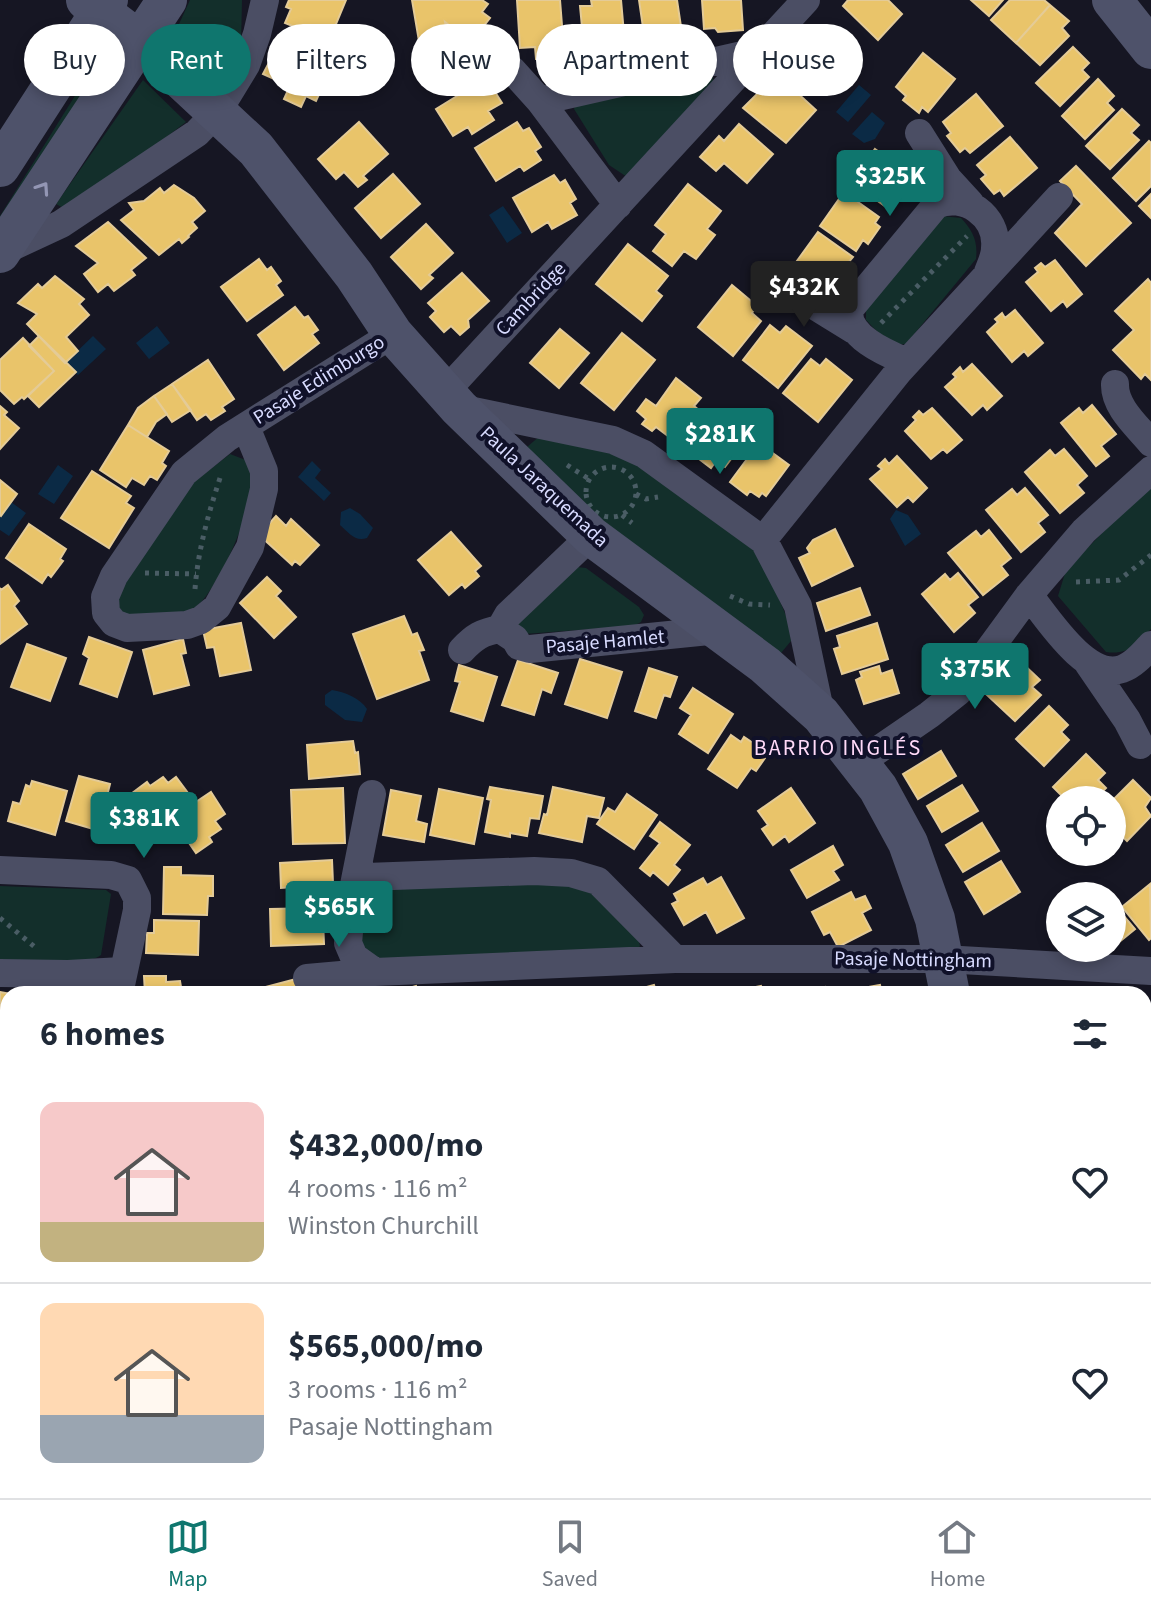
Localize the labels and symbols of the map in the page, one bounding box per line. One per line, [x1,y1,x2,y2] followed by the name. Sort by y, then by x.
[834,150,946,218] pin: $325K
[34,182,49,196] one-way arrow
[489,256,573,342] street label: Cambridge
[748,261,860,329] pin: $432K
[248,328,390,432] street label: Pasaje Edimburgo
[664,408,776,476] pin: $281K
[474,420,614,554] street label: Paula Jaraquemada
[544,623,666,661] street label: Pasaje Hamlet
[919,643,1031,711] pin: $375K
[754,732,922,764] district label: BARRIO INGLÉS
[88,792,200,860] pin: $381K
[283,881,395,949] pin: $565K
[834,945,992,975] street label: Pasaje Nottingham

